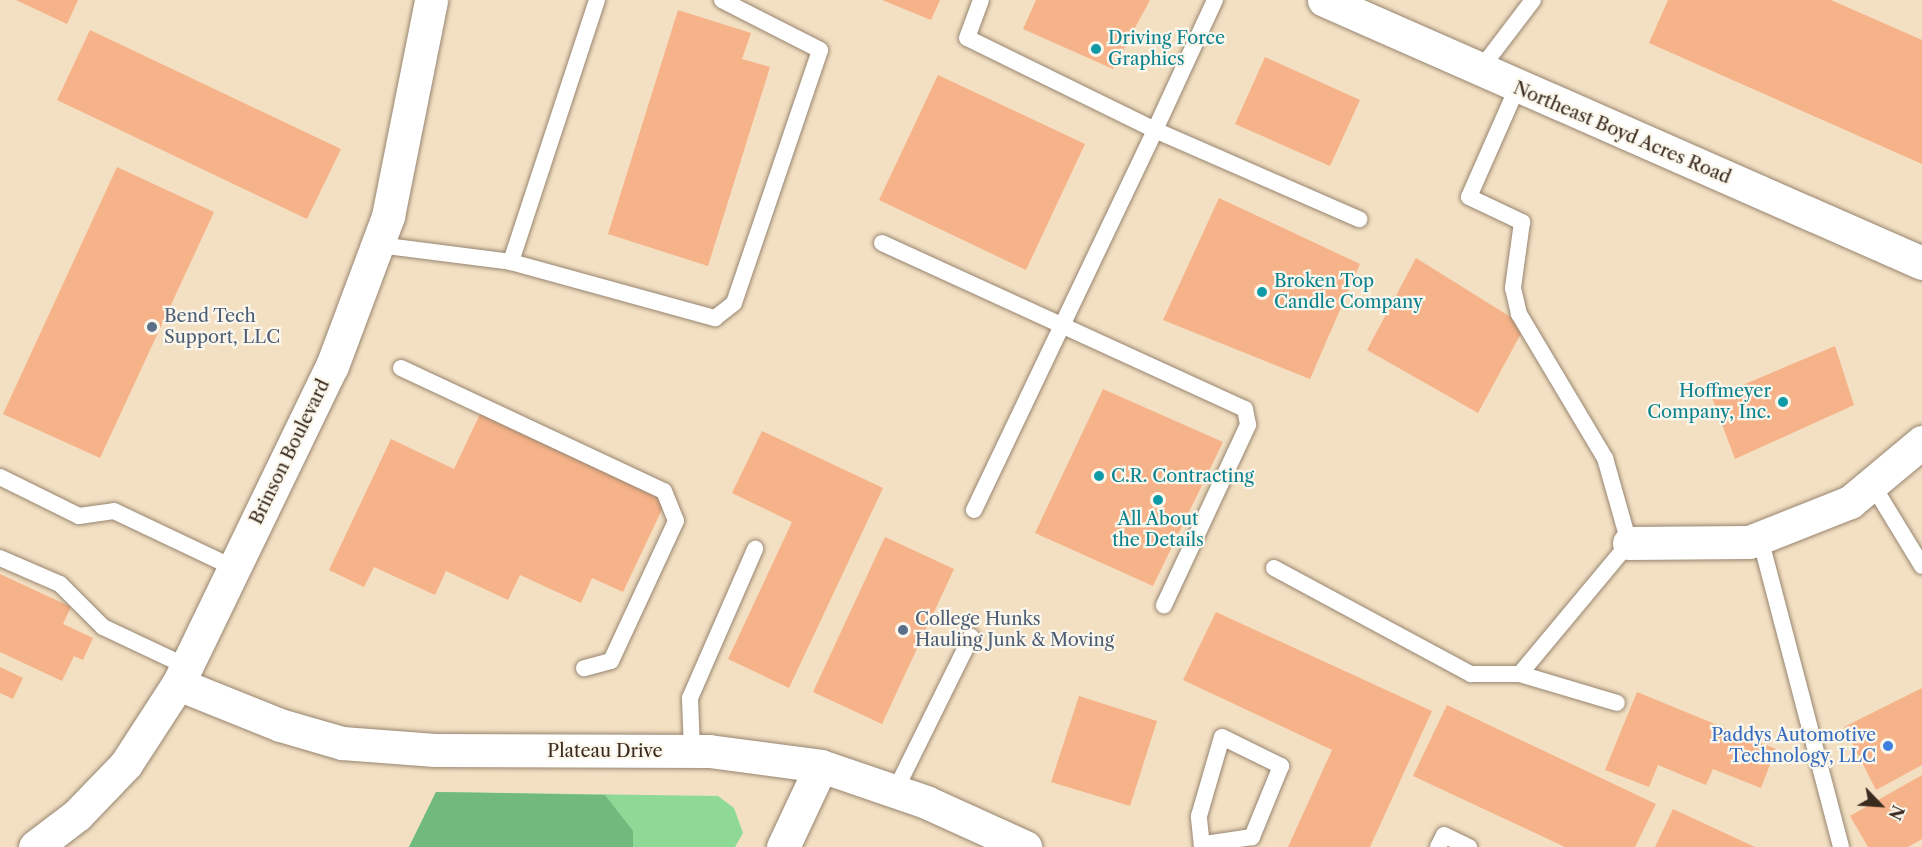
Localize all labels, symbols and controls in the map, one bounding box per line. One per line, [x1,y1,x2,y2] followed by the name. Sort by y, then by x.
[1108,28,1225,70] place label: Driving Force Graphics
[1089,42,1103,56] marker: Driving Force Graphics
[1510,77,1734,189] street label: Northeast Boyd Acres Road
[1274,271,1423,314] place label: Broken Top Candle Company
[1255,285,1269,299] marker: Broken Top Candle Company
[164,306,280,348] place label: Bend Tech Support, LLC
[145,320,159,334] marker: Bend Tech Support, LLC
[246,376,334,528] street label: Brinson Boulevard
[1647,381,1771,424] place label: Hoffmeyer Company, Inc.
[1776,395,1790,409] marker: Hoffmeyer Company, Inc.
[1111,465,1254,487] place label: C.R. Contracting
[1092,469,1106,483] marker: C.R. Contracting
[1151,493,1165,507] marker: All About the Details
[1112,509,1204,552] place label: All About the Details
[915,609,1115,652] place label: College Hunks Hauling Junk & Moving
[896,623,910,637] marker: College Hunks Hauling Junk & Moving
[1710,725,1876,768] place label: Paddys Automotive Technology, LLC
[1881,739,1895,753] marker: Paddys Automotive Technology, LLC
[547,740,663,762] street label: Plateau Drive
[1850,775,1910,835] north arrow
[1884,802,1908,823] text: N

